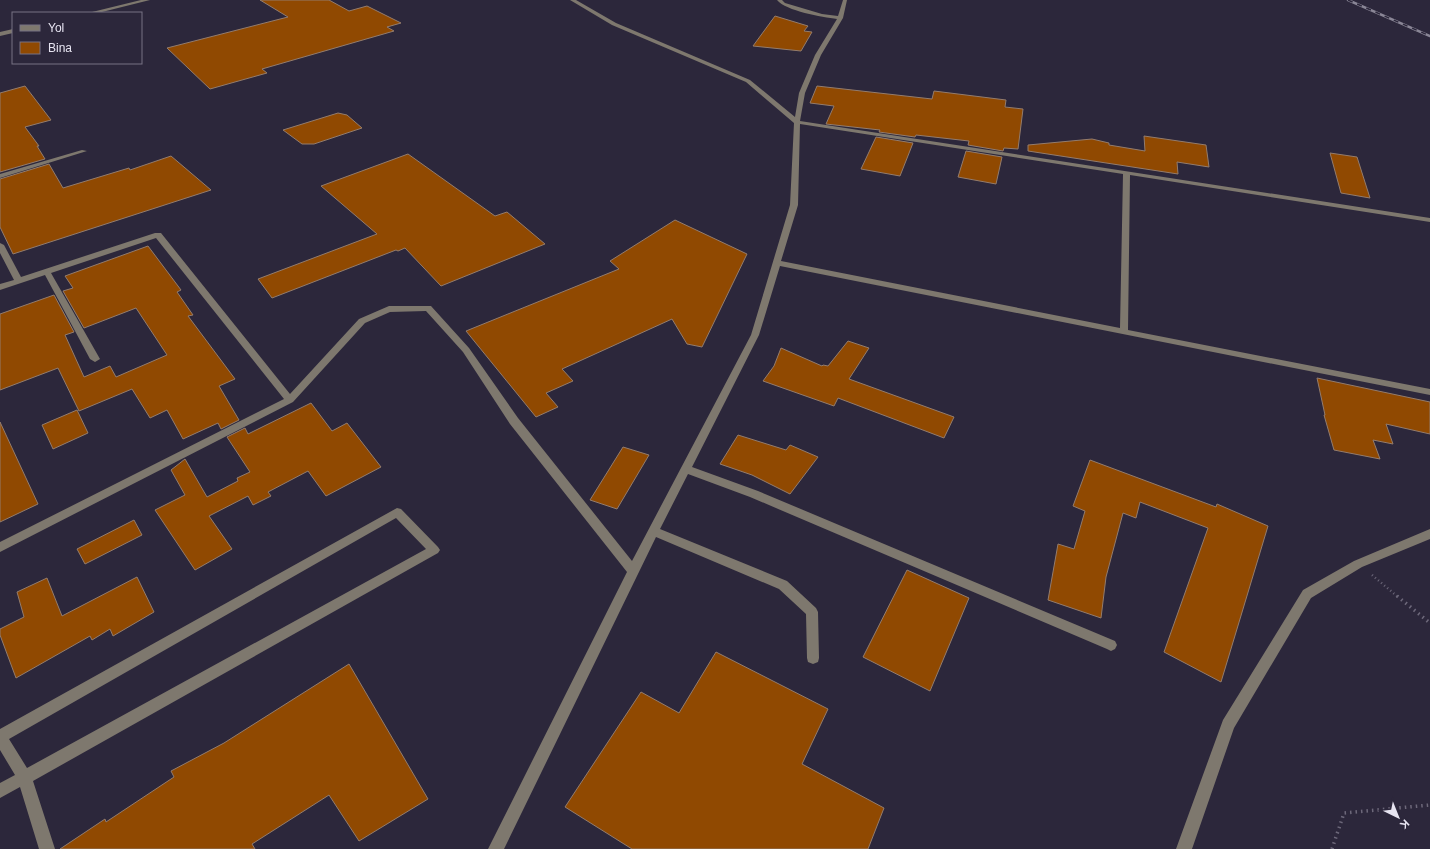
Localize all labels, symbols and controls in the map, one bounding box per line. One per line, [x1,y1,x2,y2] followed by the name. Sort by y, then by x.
[12,12,142,64] legend
[48,21,64,35] text: Yol
[48,41,72,55] text: Bina
[1378,797,1418,837] north arrow
[1398,817,1412,831] text: K

